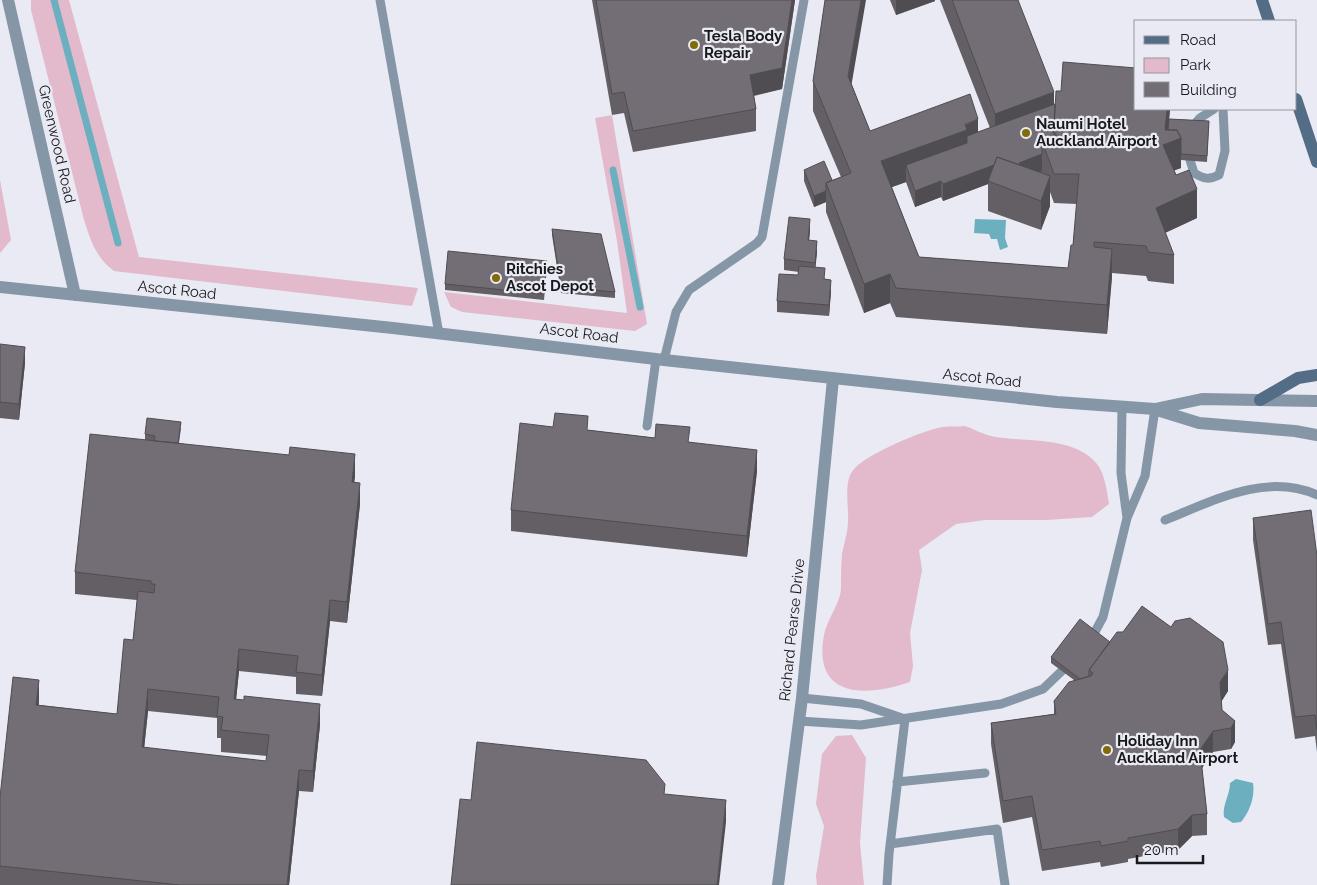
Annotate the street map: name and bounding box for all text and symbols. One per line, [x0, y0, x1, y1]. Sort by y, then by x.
legend [1134, 20, 1297, 110]
place label: Tesla Body Repair [704, 27, 783, 62]
text: Road [1180, 31, 1216, 49]
marker: Tesla Body Repair [688, 39, 700, 51]
text: Park [1180, 56, 1211, 74]
text: Building [1180, 81, 1237, 99]
street label: Greenwood Road [35, 83, 79, 205]
place label: Naumi Hotel Auckland Airport [1036, 115, 1157, 150]
marker: Naumi Hotel Auckland Airport [1020, 127, 1032, 139]
place label: Ritchies Ascot Depot [506, 260, 594, 295]
marker: Ritchies Ascot Depot [490, 272, 502, 284]
street label: Ascot Road [137, 277, 217, 303]
street label: Ascot Road [539, 319, 619, 347]
street label: Ascot Road [942, 365, 1022, 391]
street label: Richard Pearse Drive [776, 558, 808, 702]
place label: Holiday Inn Auckland Airport [1117, 732, 1238, 767]
marker: Holiday Inn Auckland Airport [1101, 744, 1113, 756]
scale bar [1137, 832, 1203, 864]
text: 20 m [1144, 841, 1179, 859]

